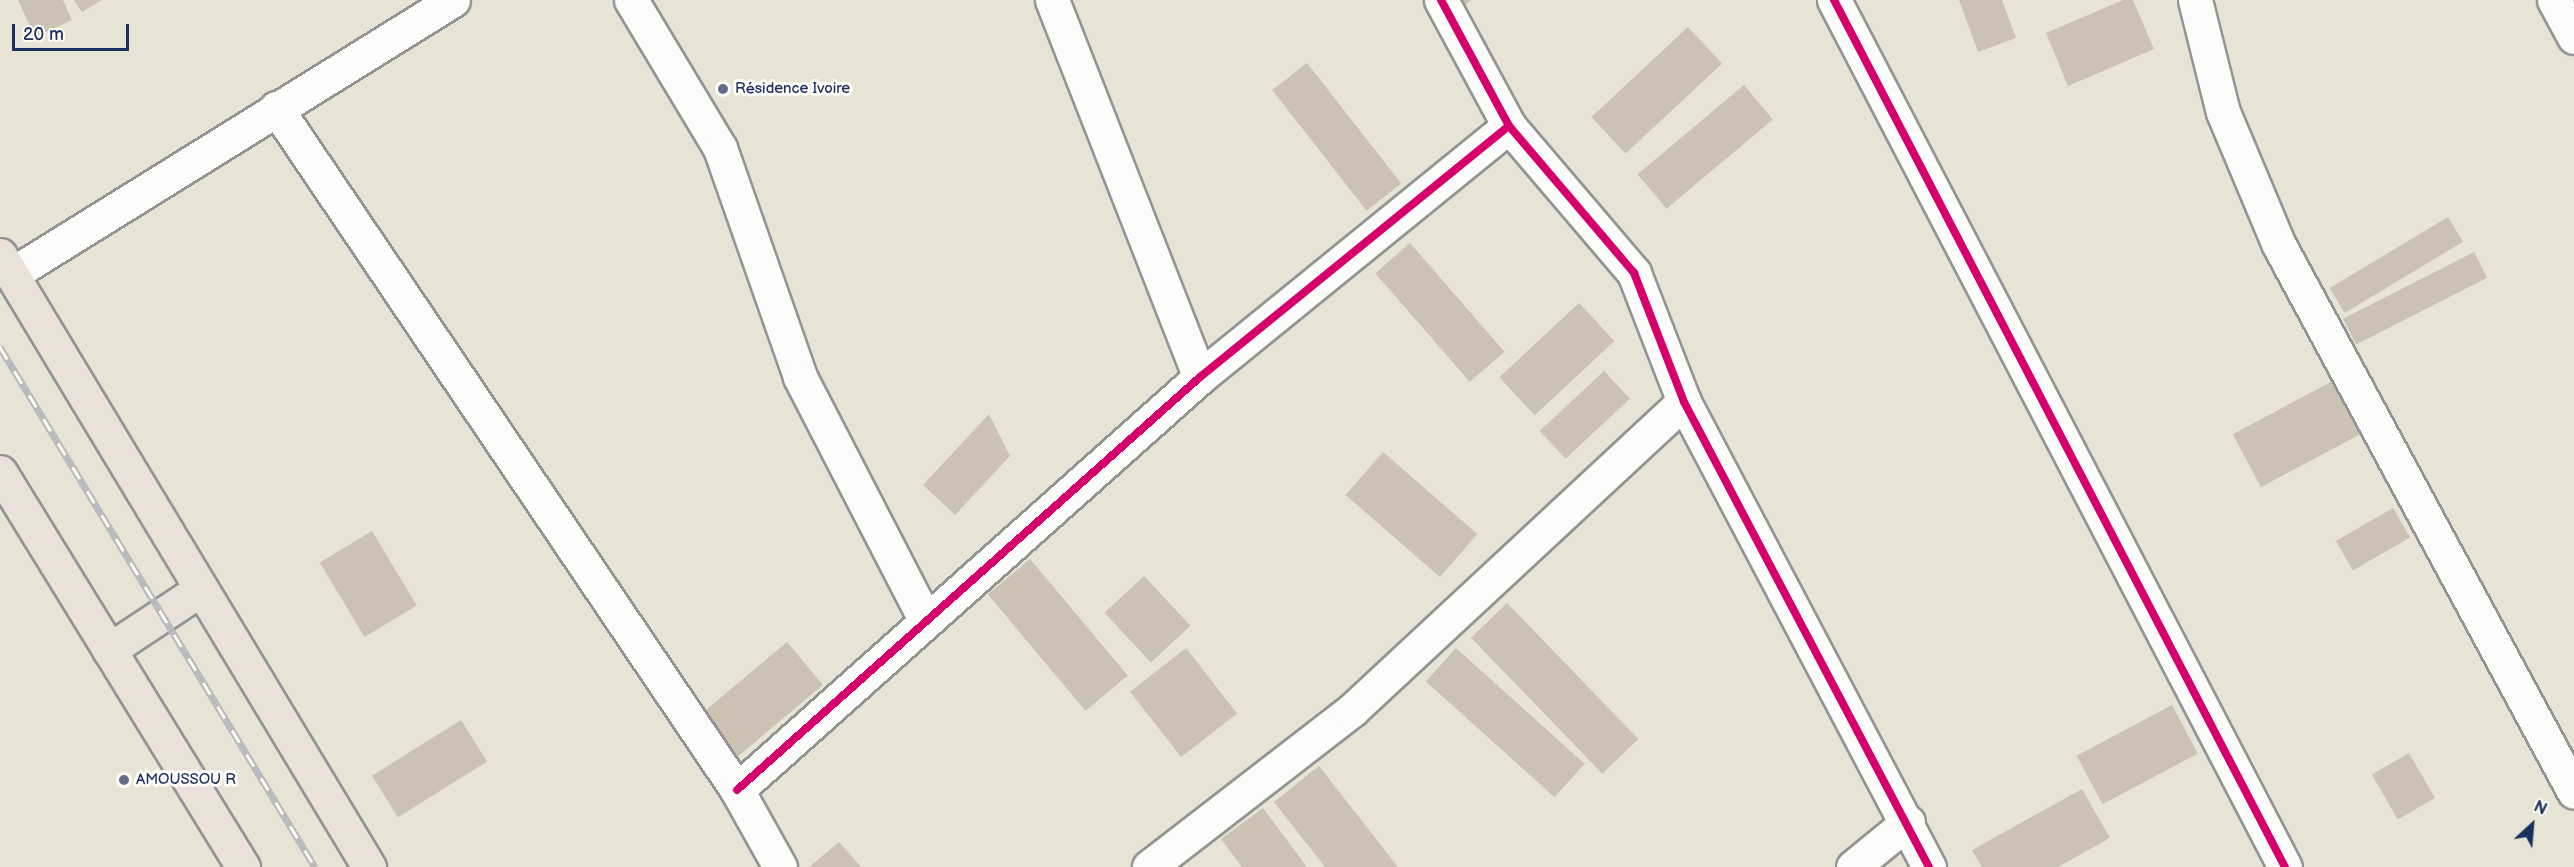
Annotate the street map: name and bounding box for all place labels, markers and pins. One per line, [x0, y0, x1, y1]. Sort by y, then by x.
place label: Résidence Ivoire [735, 80, 850, 98]
marker: Résidence Ivoire [716, 82, 730, 96]
place label: AMOUSSOU R [136, 771, 236, 789]
marker: AMOUSSOU R [117, 773, 131, 787]

